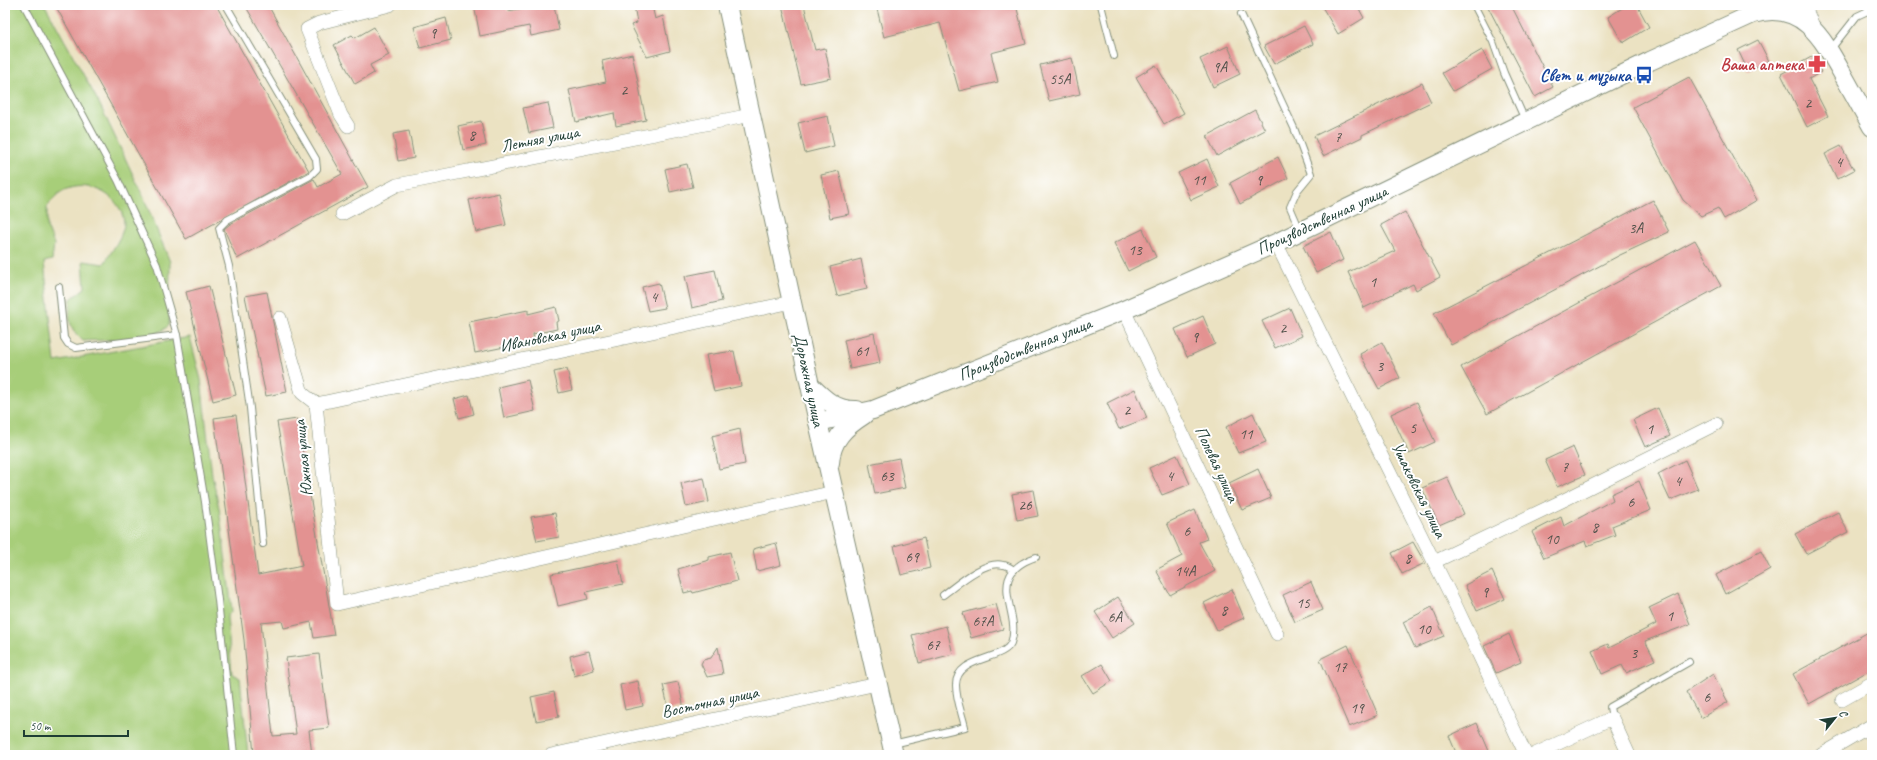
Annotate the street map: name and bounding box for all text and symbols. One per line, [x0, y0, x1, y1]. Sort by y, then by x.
house number: 9 [430, 24, 438, 43]
place label: Ваша аптека [1721, 54, 1806, 75]
pharmacy icon: Ваша аптека [1807, 54, 1827, 74]
house number: 9А [1213, 58, 1229, 77]
place label: Свет и музыка [1540, 65, 1632, 87]
bus stop icon: Свет и музыка [1634, 65, 1654, 85]
house number: 55А [1049, 70, 1072, 89]
house number: 2 [621, 81, 629, 100]
house number: 2 [1805, 94, 1813, 113]
street label: Летняя улица [499, 121, 583, 157]
house number: 8 [469, 126, 477, 145]
house number: 7 [1335, 128, 1343, 147]
house number: 4 [1836, 153, 1844, 172]
house number: 11 [1192, 171, 1207, 190]
house number: 9 [1256, 171, 1264, 190]
street label: Производственная улица [1253, 180, 1393, 260]
house number: 3А [1629, 219, 1645, 238]
house number: 13 [1128, 241, 1143, 260]
house number: 1 [1370, 273, 1378, 292]
house number: 4 [651, 288, 659, 307]
street label: Производственная улица [955, 312, 1097, 386]
street label: Ивановская улица [498, 315, 604, 357]
house number: 2 [1280, 319, 1288, 338]
house number: 9 [1192, 328, 1200, 347]
street label: Дорожная улица [789, 331, 830, 430]
house number: 61 [855, 342, 870, 361]
house number: 3 [1377, 357, 1385, 376]
house number: 2 [1124, 401, 1132, 420]
street label: Южная улица [288, 418, 317, 497]
house number: 5 [1410, 419, 1418, 438]
house number: 1 [1647, 420, 1655, 439]
street label: Полевая улица [1190, 423, 1244, 507]
house number: 11 [1239, 425, 1254, 444]
street label: Ушаковская улица [1387, 439, 1452, 543]
house number: 7 [1562, 458, 1570, 477]
house number: 63 [880, 467, 895, 486]
house number: 4 [1167, 467, 1175, 486]
house number: 4 [1675, 472, 1683, 491]
house number: 6 [1628, 493, 1636, 512]
house number: 26 [1018, 496, 1033, 515]
house number: 8 [1592, 518, 1600, 537]
house number: 6 [1184, 522, 1192, 541]
house number: 10 [1545, 530, 1560, 549]
house number: 69 [905, 548, 920, 567]
house number: 8 [1405, 549, 1413, 568]
house number: 14А [1174, 562, 1197, 581]
house number: 9 [1482, 583, 1490, 602]
house number: 15 [1296, 594, 1311, 613]
house number: 8 [1221, 601, 1229, 620]
house number: 1 [1667, 607, 1675, 626]
house number: 6А [1108, 608, 1124, 627]
house number: 67А [972, 612, 995, 631]
house number: 10 [1417, 620, 1432, 639]
house number: 67 [926, 636, 941, 655]
house number: 3 [1631, 644, 1639, 663]
house number: 17 [1333, 658, 1348, 677]
street label: Восточная улица [660, 681, 762, 722]
house number: 6 [1704, 688, 1712, 707]
north arrow [1815, 698, 1855, 738]
house number: 19 [1350, 699, 1365, 718]
text: С [1836, 707, 1852, 720]
scale bar [24, 712, 128, 738]
text: 50 m [30, 718, 52, 734]

